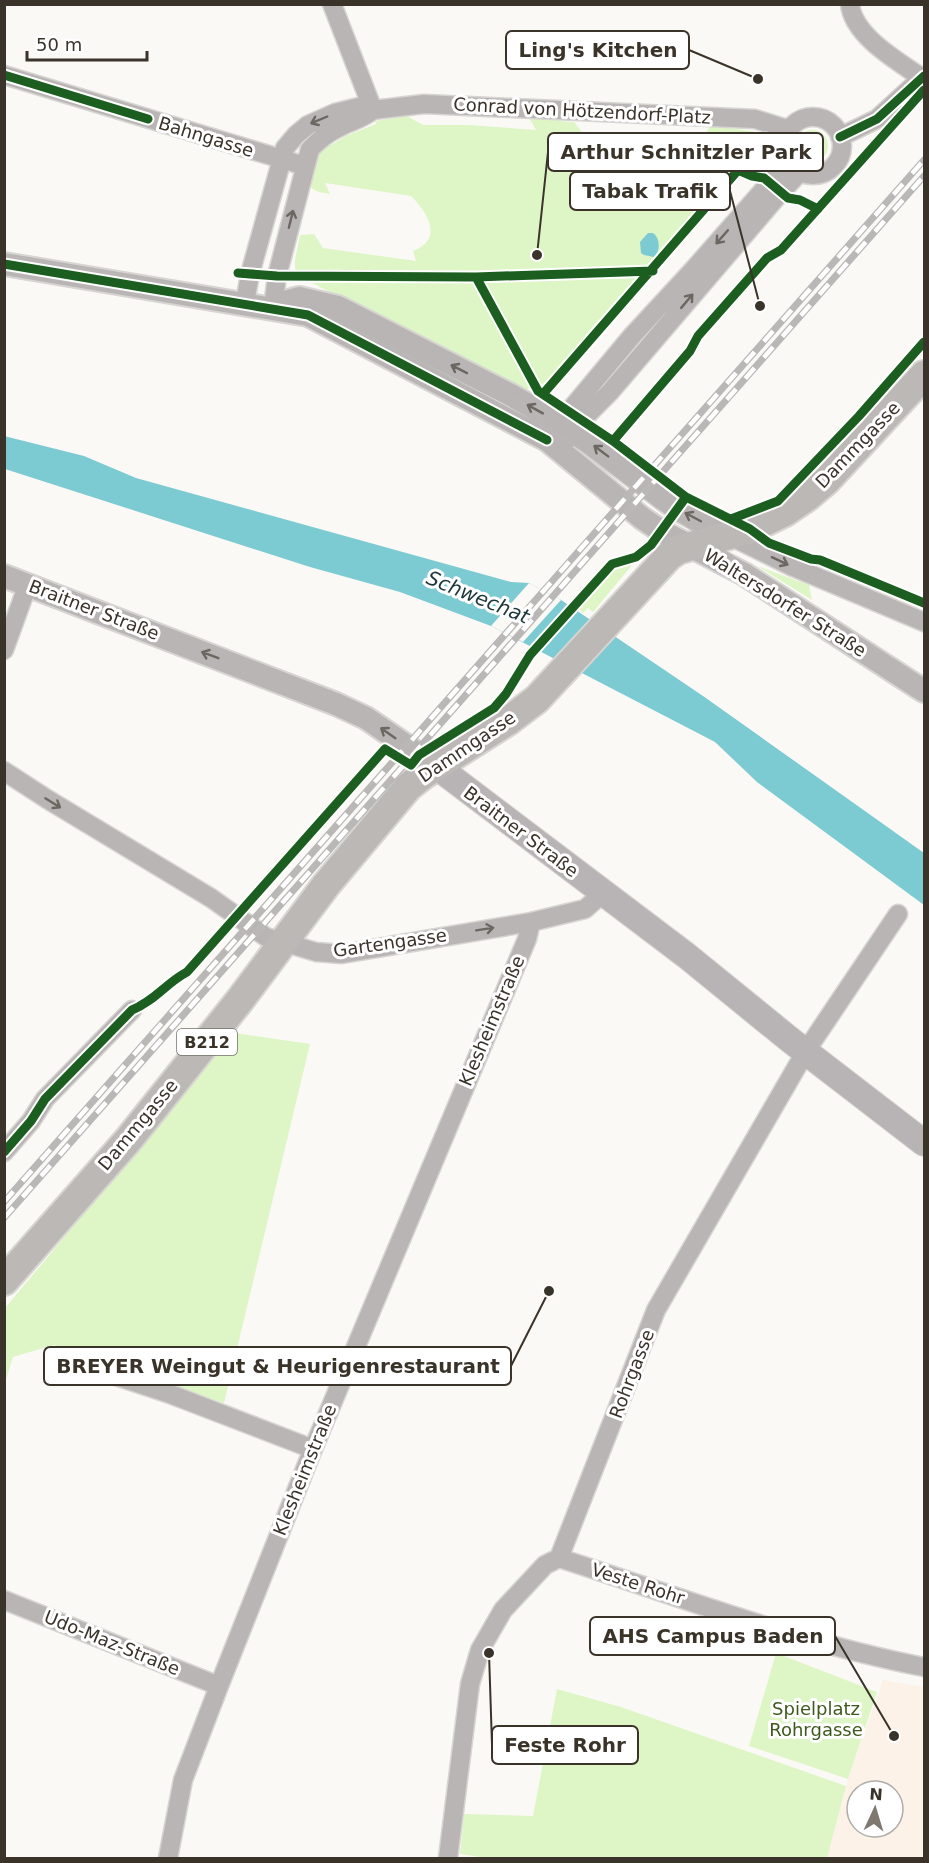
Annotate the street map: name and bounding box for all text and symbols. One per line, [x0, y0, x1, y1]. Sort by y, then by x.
scale bar [27, 24, 147, 62]
callout: Ling's Kitchen [506, 31, 689, 69]
text: 50 m [36, 34, 82, 55]
text: Ling's Kitchen [519, 38, 677, 62]
street label: Conrad von Hötzendorf-Platz [453, 93, 711, 128]
street label: Bahngasse [156, 112, 256, 161]
one-way arrow [310, 115, 328, 126]
callout: Arthur Schnitzler Park [548, 133, 823, 171]
text: Arthur Schnitzler Park [560, 140, 812, 164]
callout: Tabak Trafik [570, 172, 730, 210]
text: Tabak Trafik [582, 179, 718, 203]
one-way arrow [286, 210, 298, 229]
one-way arrow [715, 229, 729, 244]
one-way arrow [680, 293, 693, 309]
one-way arrow [450, 362, 468, 374]
street label: Dammgasse [811, 397, 904, 492]
one-way arrow [527, 403, 544, 415]
one-way arrow [593, 445, 609, 458]
one-way arrow [685, 511, 702, 523]
street label: Waltersdorfer Straße [700, 544, 870, 661]
one-way arrow [771, 556, 789, 568]
water label: Schwechat [423, 565, 534, 629]
street label: Braitner Straße [26, 575, 162, 644]
one-way arrow [201, 649, 220, 660]
street label: Dammgasse [414, 706, 519, 787]
one-way arrow [380, 727, 396, 739]
street label: Braitner Straße [460, 782, 583, 881]
one-way arrow [44, 798, 61, 810]
one-way arrow [475, 923, 494, 934]
street label: Gartengasse [332, 924, 448, 961]
street label: Klesheimstraße [455, 952, 528, 1089]
road number: B212 [177, 1029, 237, 1055]
street label: Dammgasse [93, 1075, 182, 1174]
street label: Rohrgasse [605, 1326, 658, 1421]
callout: BREYER Weingut & Heurigenrestaurant [44, 1347, 511, 1385]
text: BREYER Weingut & Heurigenrestaurant [56, 1354, 500, 1378]
street label: Klesheimstraße [269, 1401, 340, 1538]
street label: Veste Rohr [589, 1559, 688, 1609]
street label: Udo-Maz-Straße [41, 1606, 183, 1679]
callout: AHS Campus Baden [590, 1617, 835, 1655]
text: AHS Campus Baden [603, 1624, 823, 1648]
park label: Spielplatz Rohrgasse [769, 1698, 863, 1740]
callout: Feste Rohr [492, 1726, 638, 1764]
text: Feste Rohr [504, 1733, 626, 1757]
north arrow [845, 1779, 905, 1839]
text: N [869, 1785, 883, 1804]

